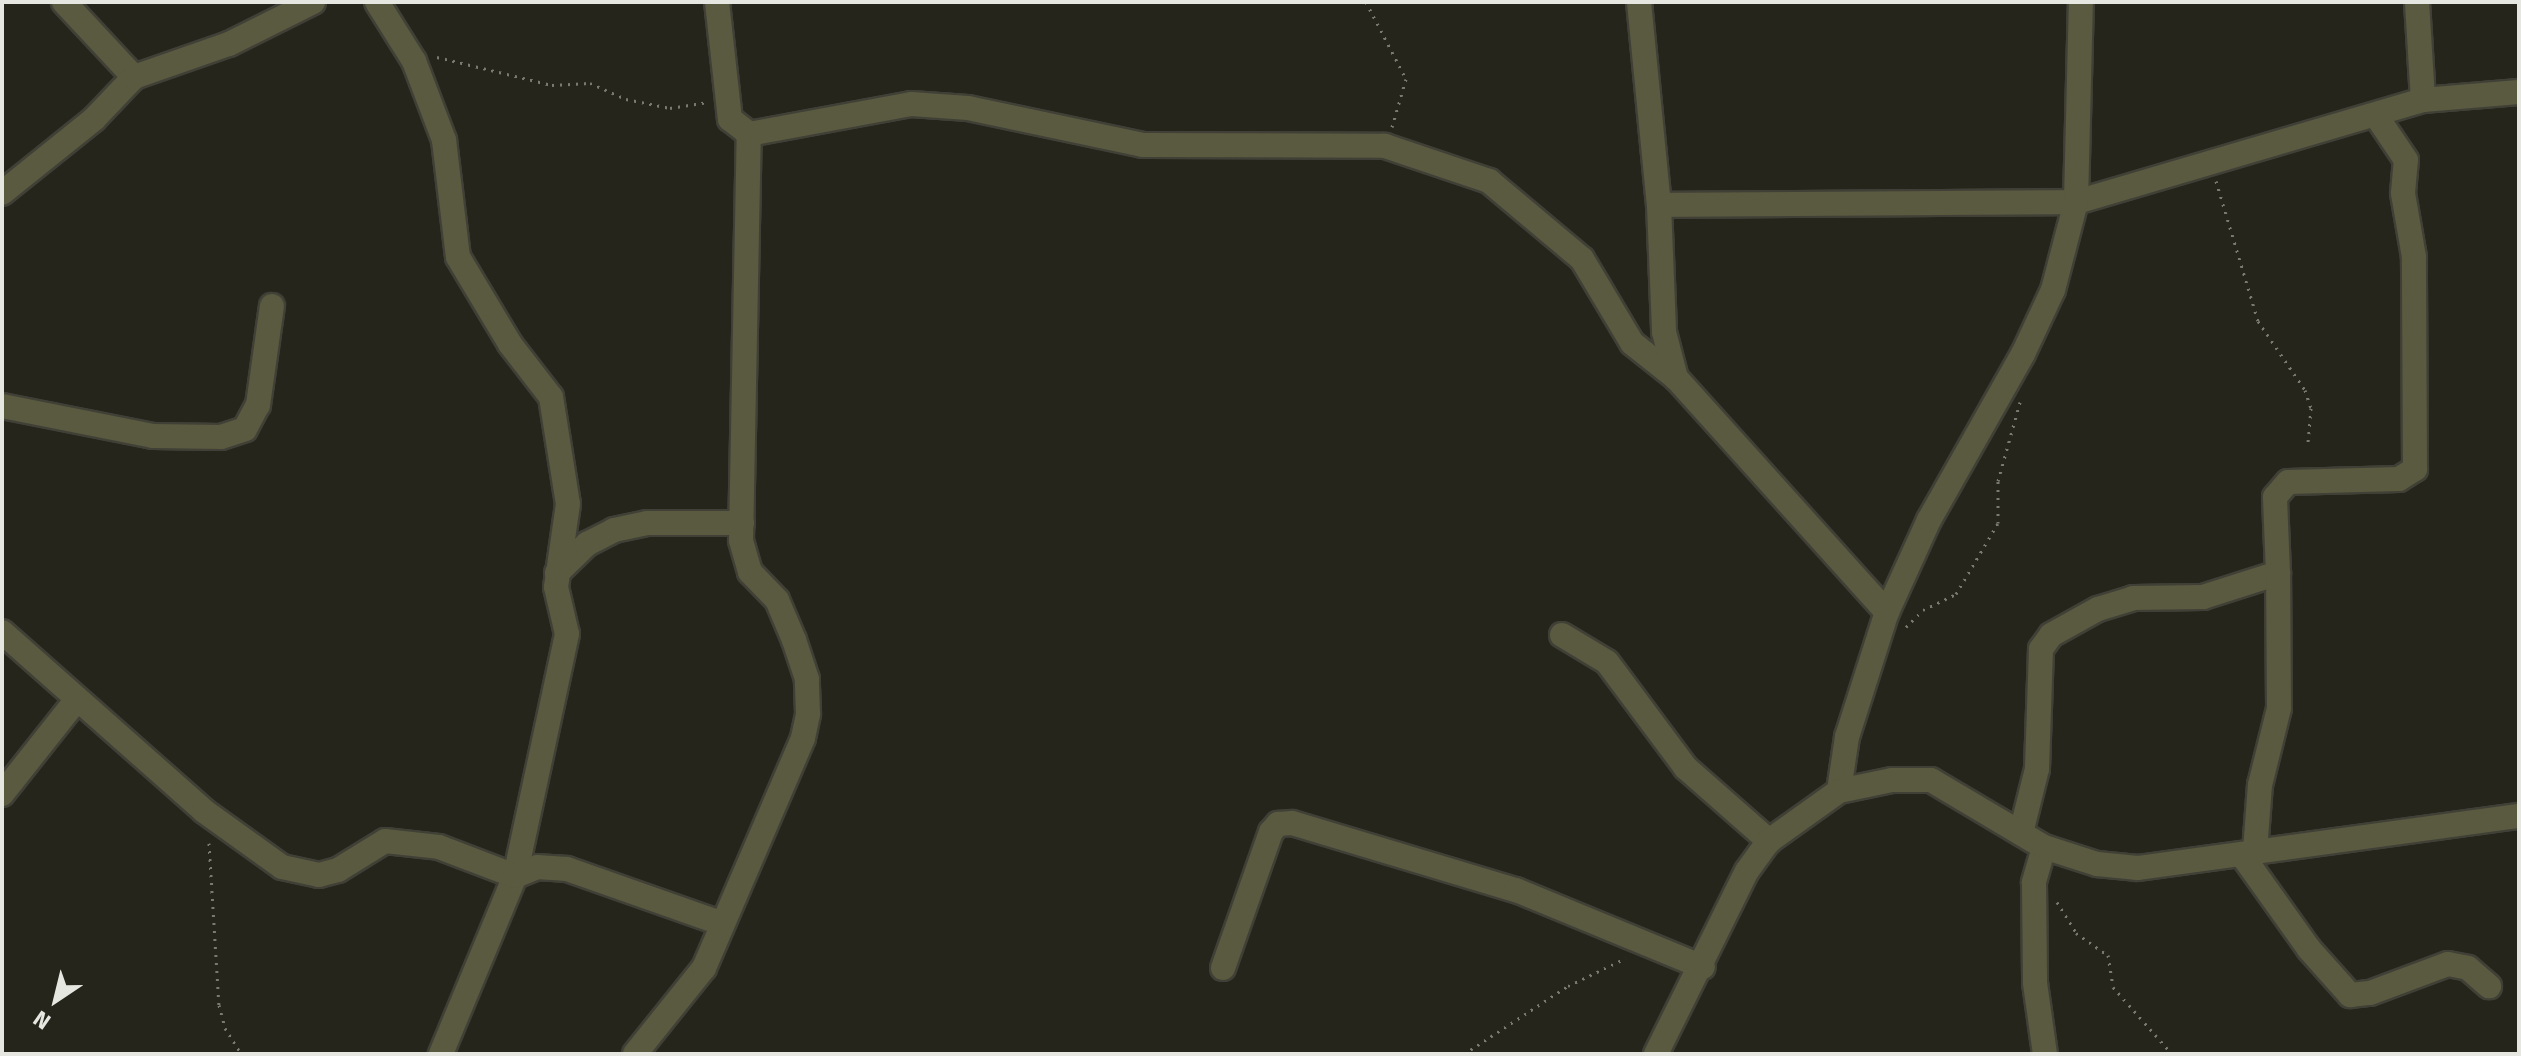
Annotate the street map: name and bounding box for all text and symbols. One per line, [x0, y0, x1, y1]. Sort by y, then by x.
north arrow [16, 960, 96, 1040]
text: N [28, 1005, 56, 1035]

